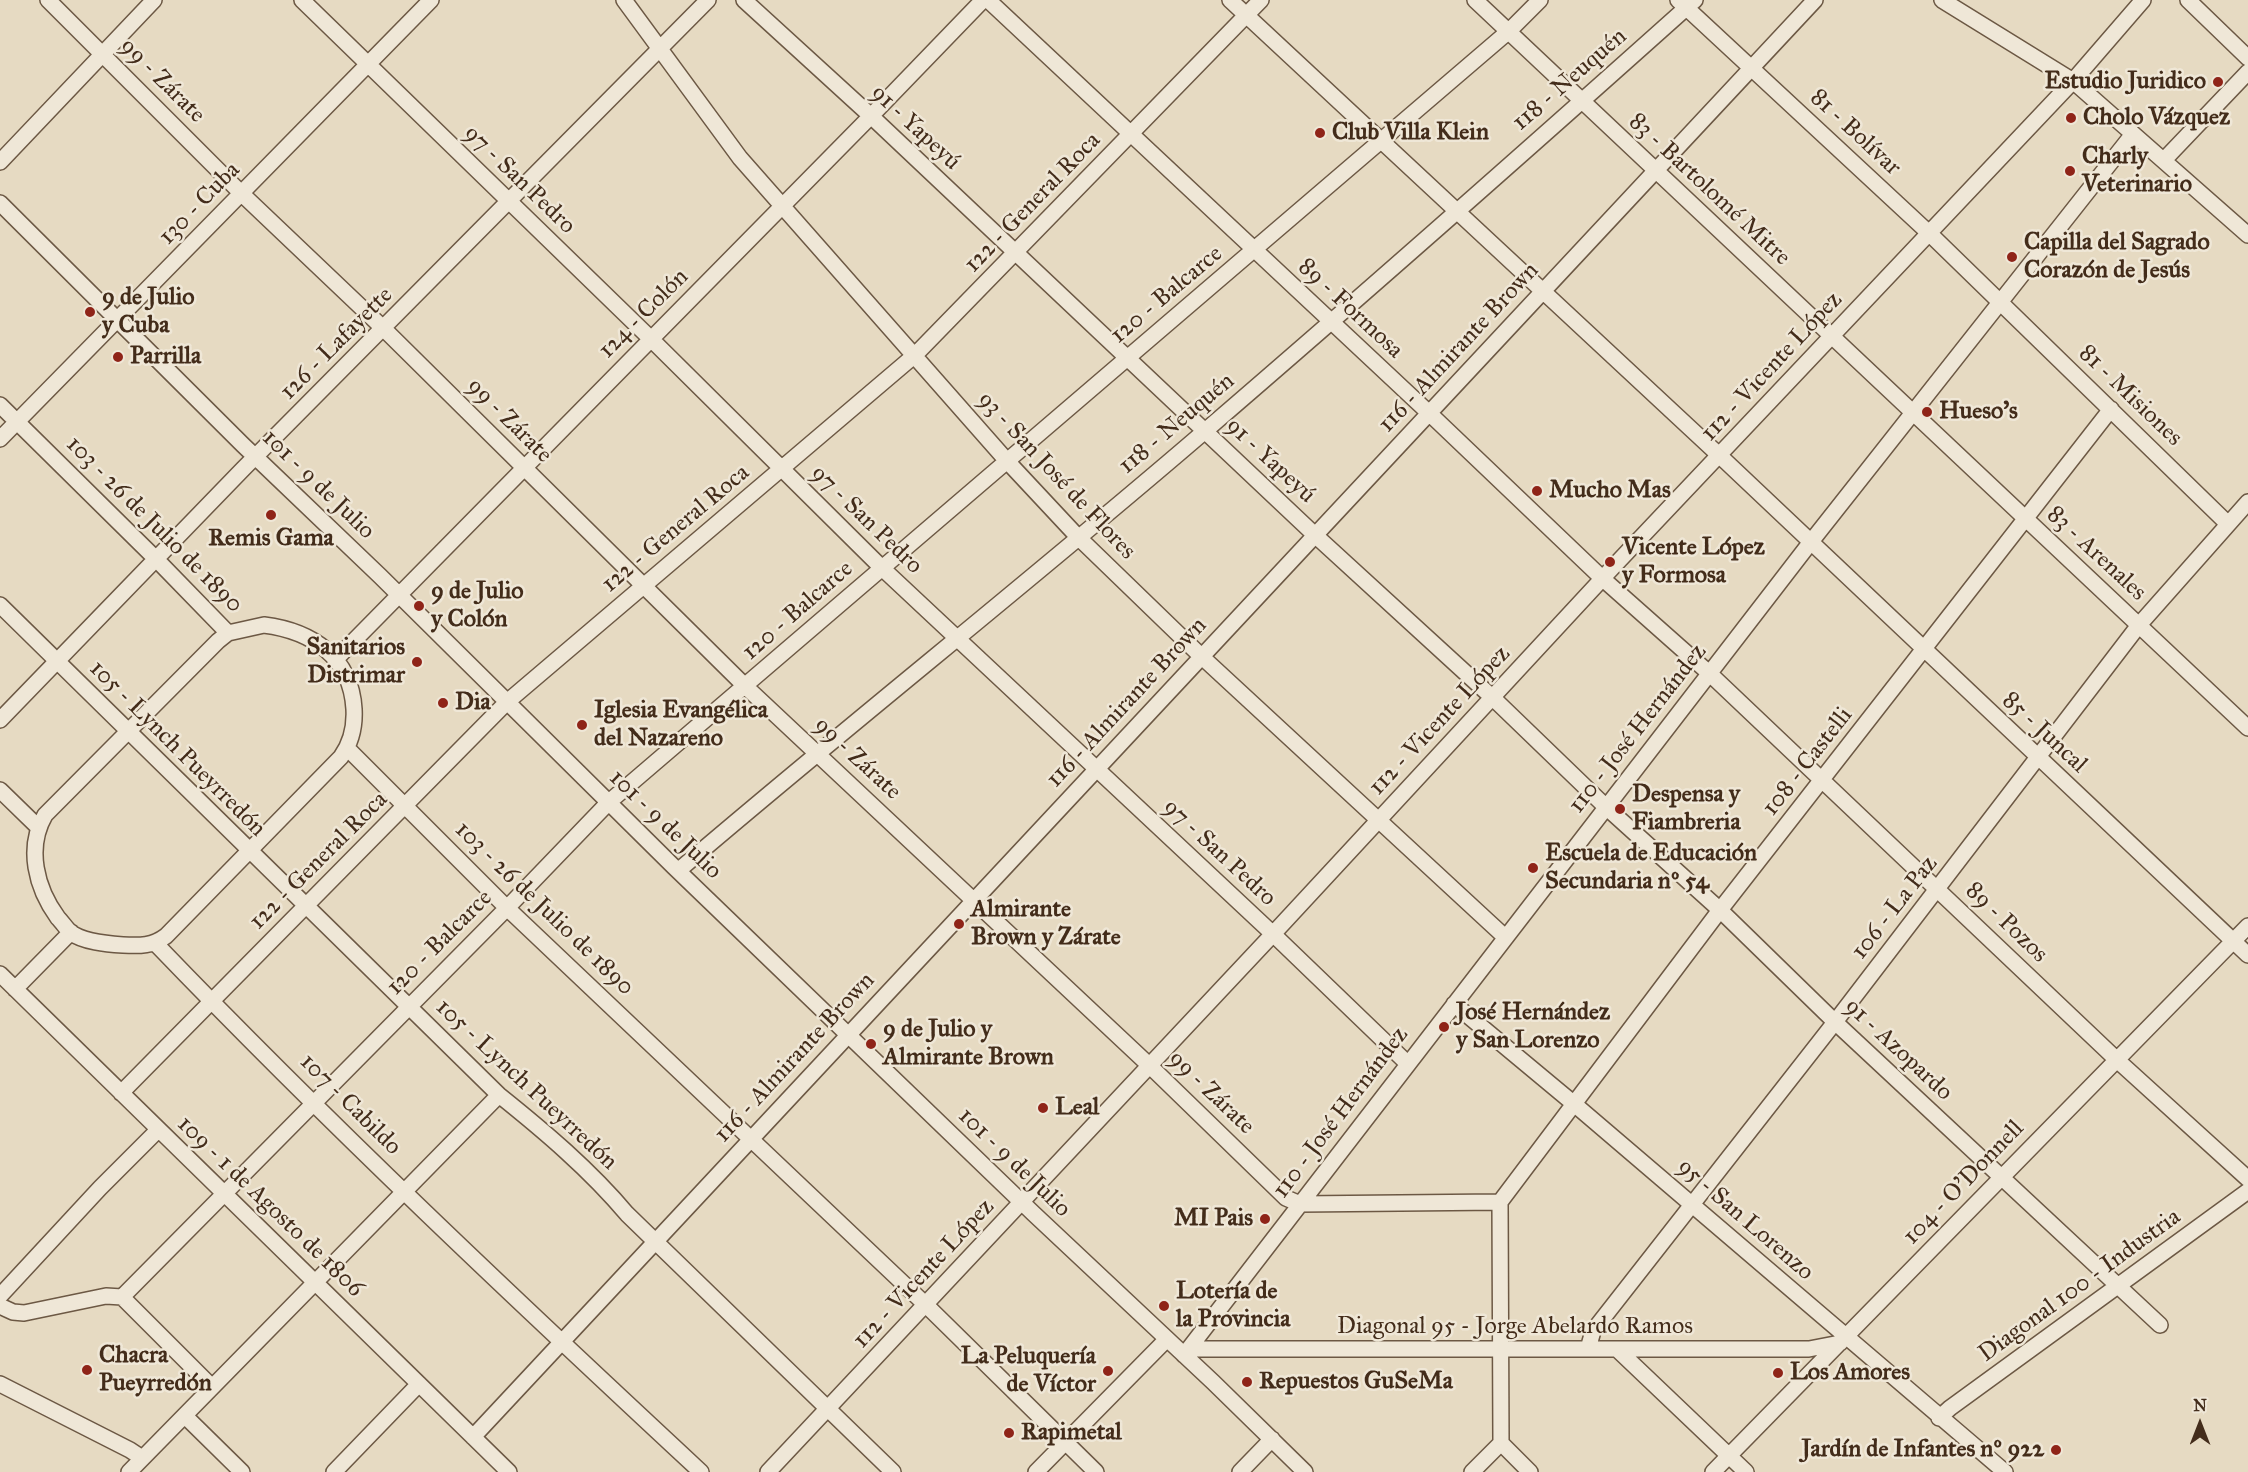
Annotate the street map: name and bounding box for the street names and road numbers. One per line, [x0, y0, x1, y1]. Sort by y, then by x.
street label: 118 - Neuquén [1507, 23, 1633, 137]
street label: 99 - Zárate [113, 32, 211, 130]
street label: 91 - Yapeyú [864, 79, 966, 177]
street label: 81 - Bolívar [1804, 84, 1906, 182]
street label: 83 - Bartolomé Mitre [1622, 108, 1796, 272]
street label: 97 - San Pedro [457, 120, 581, 240]
street label: 122 - General Roca [959, 127, 1107, 279]
street label: 130 - Cuba [153, 157, 247, 251]
street label: 120 - Balcarce [1105, 240, 1229, 350]
street label: 89 - Formosa [1291, 253, 1409, 365]
street label: 116 - Almirante Brown [1373, 257, 1545, 439]
street label: 124 - Colón [593, 263, 695, 365]
street label: 126 - Lafayette [275, 282, 399, 406]
street label: 112 - Vicente López [1695, 286, 1849, 448]
street label: 81 - Misiones [2072, 339, 2188, 453]
street label: 118 - Neuquén [1113, 367, 1241, 481]
street label: 99 - Zárate [460, 372, 558, 470]
street label: 93 - San José de Flores [971, 386, 1141, 566]
street label: 91 - Yapeyú [1219, 412, 1321, 510]
street label: 101 - 9 de Julio [256, 424, 380, 546]
street label: 103 - 26 de Julio de 1890 [60, 431, 248, 619]
street label: 122 - General Roca [596, 459, 756, 599]
street label: 97 - San Pedro [804, 460, 928, 580]
street label: 83 - Arenales [2040, 501, 2152, 607]
street label: 120 - Balcarce [737, 555, 859, 667]
street label: 116 - Almirante Brown [1041, 612, 1213, 794]
street label: 110 - José Hernández [1563, 639, 1713, 819]
street label: 112 - Vicente López [1363, 640, 1517, 802]
street label: 105 - Lynch Pueyrredón [83, 655, 271, 843]
street label: 85 - Juncal [1995, 686, 2093, 780]
street label: 108 - Castelli [1757, 702, 1859, 822]
street label: 99 - Zárate [807, 711, 907, 807]
street label: 101 - 9 de Julio [603, 764, 727, 886]
street label: 122 - General Roca [244, 786, 394, 936]
street label: 97 - San Pedro [1156, 793, 1282, 913]
street label: 103 - 26 de Julio de 1890 [448, 816, 640, 1002]
street label: 106 - La Paz [1846, 851, 1944, 965]
street label: 89 - Pozos [1959, 877, 2053, 969]
street label: 120 - Balcarce [381, 884, 499, 1002]
street label: 116 - Almirante Brown [709, 967, 881, 1149]
street label: 105 - Lynch Pueyrredón [429, 993, 623, 1177]
street label: 91 - Azopardo [1838, 993, 1958, 1107]
street label: 110 - José Hernández [1267, 1022, 1415, 1204]
street label: 99 - Zárate [1162, 1045, 1260, 1141]
street label: 107 - Cabildo [293, 1048, 407, 1162]
street label: 101 - 9 de Julio [952, 1102, 1076, 1224]
street label: 109 - 1 de Agosto de 1806 [171, 1110, 369, 1304]
street label: 104 - O'Donnell [1898, 1115, 2030, 1251]
street label: 95 - San Lorenzo [1671, 1153, 1819, 1287]
street label: 112 - Vicente López [847, 1193, 1001, 1355]
street label: Diagonal 100 - Industria [1973, 1203, 2187, 1369]
street label: Diagonal 95 - Jorge Abelardo Ramos [1337, 1313, 1693, 1341]

